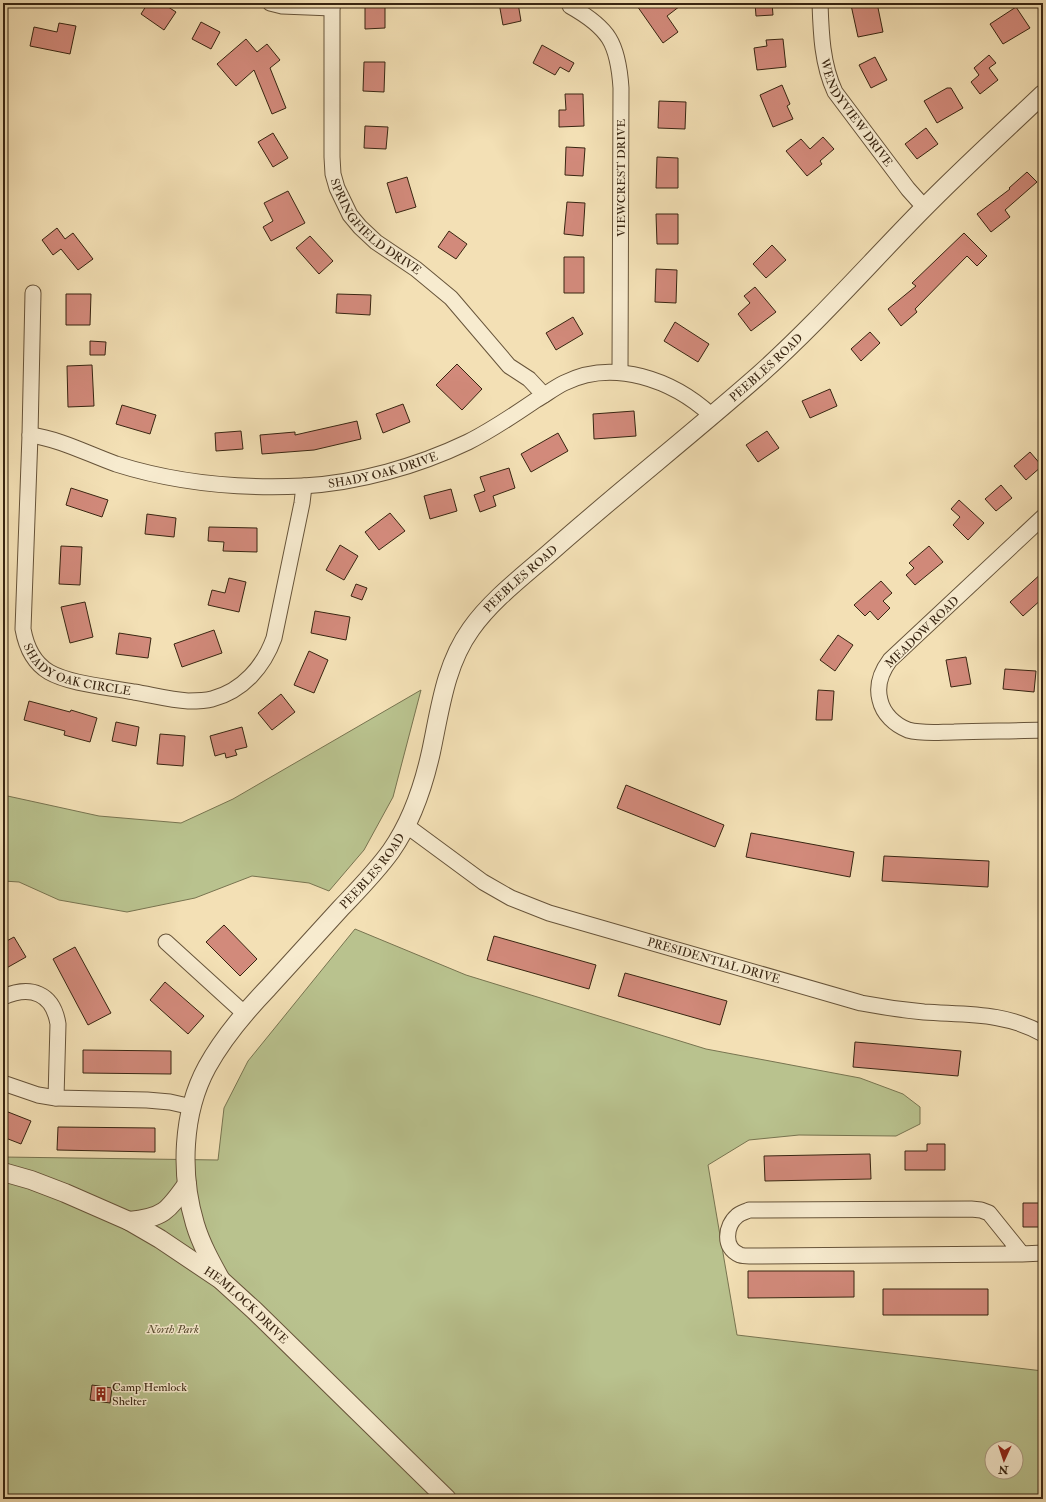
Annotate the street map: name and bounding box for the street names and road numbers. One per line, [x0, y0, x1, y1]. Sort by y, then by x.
street label: WENDYVIEW DRIVE [817, 56, 896, 170]
street label: VIEWCREST DRIVE [614, 119, 629, 237]
street label: SPRINGFIELD DRIVE [327, 177, 424, 278]
street label: PEEBLES ROAD [727, 331, 806, 405]
street label: SHADY OAK DRIVE [327, 449, 440, 492]
street label: PEEBLES ROAD [481, 542, 561, 616]
street label: MEADOW ROAD [882, 593, 963, 672]
street label: SHADY OAK CIRCLE [20, 641, 133, 699]
street label: PEEBLES ROAD [337, 831, 409, 912]
street label: PRESIDENTIAL DRIVE [645, 935, 782, 987]
street label: HEMLOCK DRIVE [201, 1264, 291, 1347]

